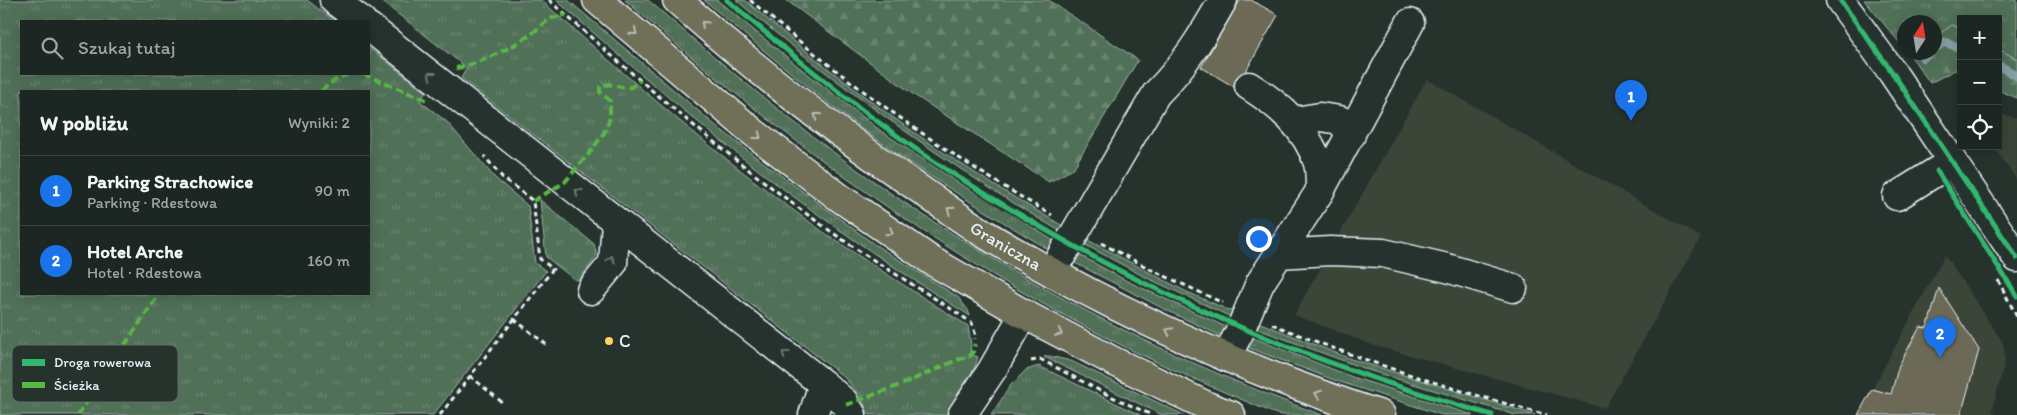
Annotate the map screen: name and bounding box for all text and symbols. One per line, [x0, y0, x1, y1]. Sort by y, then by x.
north arrow [1897, 15, 1942, 60]
map controls [1957, 15, 2002, 150]
button: + [1957, 15, 2002, 60]
search box [20, 20, 370, 75]
one-way arrow [700, 21, 709, 30]
one-way arrow [628, 26, 637, 34]
icon: search [38, 34, 66, 62]
text: Szukaj tutaj [78, 36, 175, 59]
button: − [1957, 60, 2002, 105]
one-way arrow [428, 72, 437, 80]
pin: 1 [1615, 80, 1647, 121]
button: locate [1957, 105, 2002, 150]
text: W pobliżu [40, 110, 128, 135]
text: Wyniki: 2 [288, 113, 350, 132]
one-way arrow [814, 113, 823, 122]
one-way arrow [752, 131, 761, 139]
text: Parking Strachowice [87, 170, 253, 193]
text: 1 [52, 181, 60, 200]
text: 90 m [315, 181, 350, 200]
one-way arrow [575, 189, 584, 197]
text: Parking · Rdestowa [87, 193, 217, 212]
one-way arrow [946, 207, 956, 216]
street label: Graniczna [966, 216, 1046, 276]
one-way arrow [884, 226, 893, 235]
your location [1246, 226, 1272, 252]
text: Hotel Arche [87, 240, 183, 263]
text: 2 [52, 251, 60, 270]
text: 160 m [307, 251, 350, 270]
one-way arrow [606, 255, 616, 264]
text: Hotel · Rdestowa [87, 263, 202, 282]
pin: 2 [1924, 317, 1956, 358]
one-way arrow [1054, 327, 1063, 337]
one-way arrow [1165, 327, 1174, 337]
place label: C [619, 330, 631, 352]
marker: C [603, 335, 615, 347]
legend [12, 345, 178, 402]
one-way arrow [781, 350, 790, 359]
text: Droga rowerowa [54, 354, 152, 371]
text: Ścieżka [54, 377, 100, 394]
one-way arrow [1314, 390, 1323, 400]

